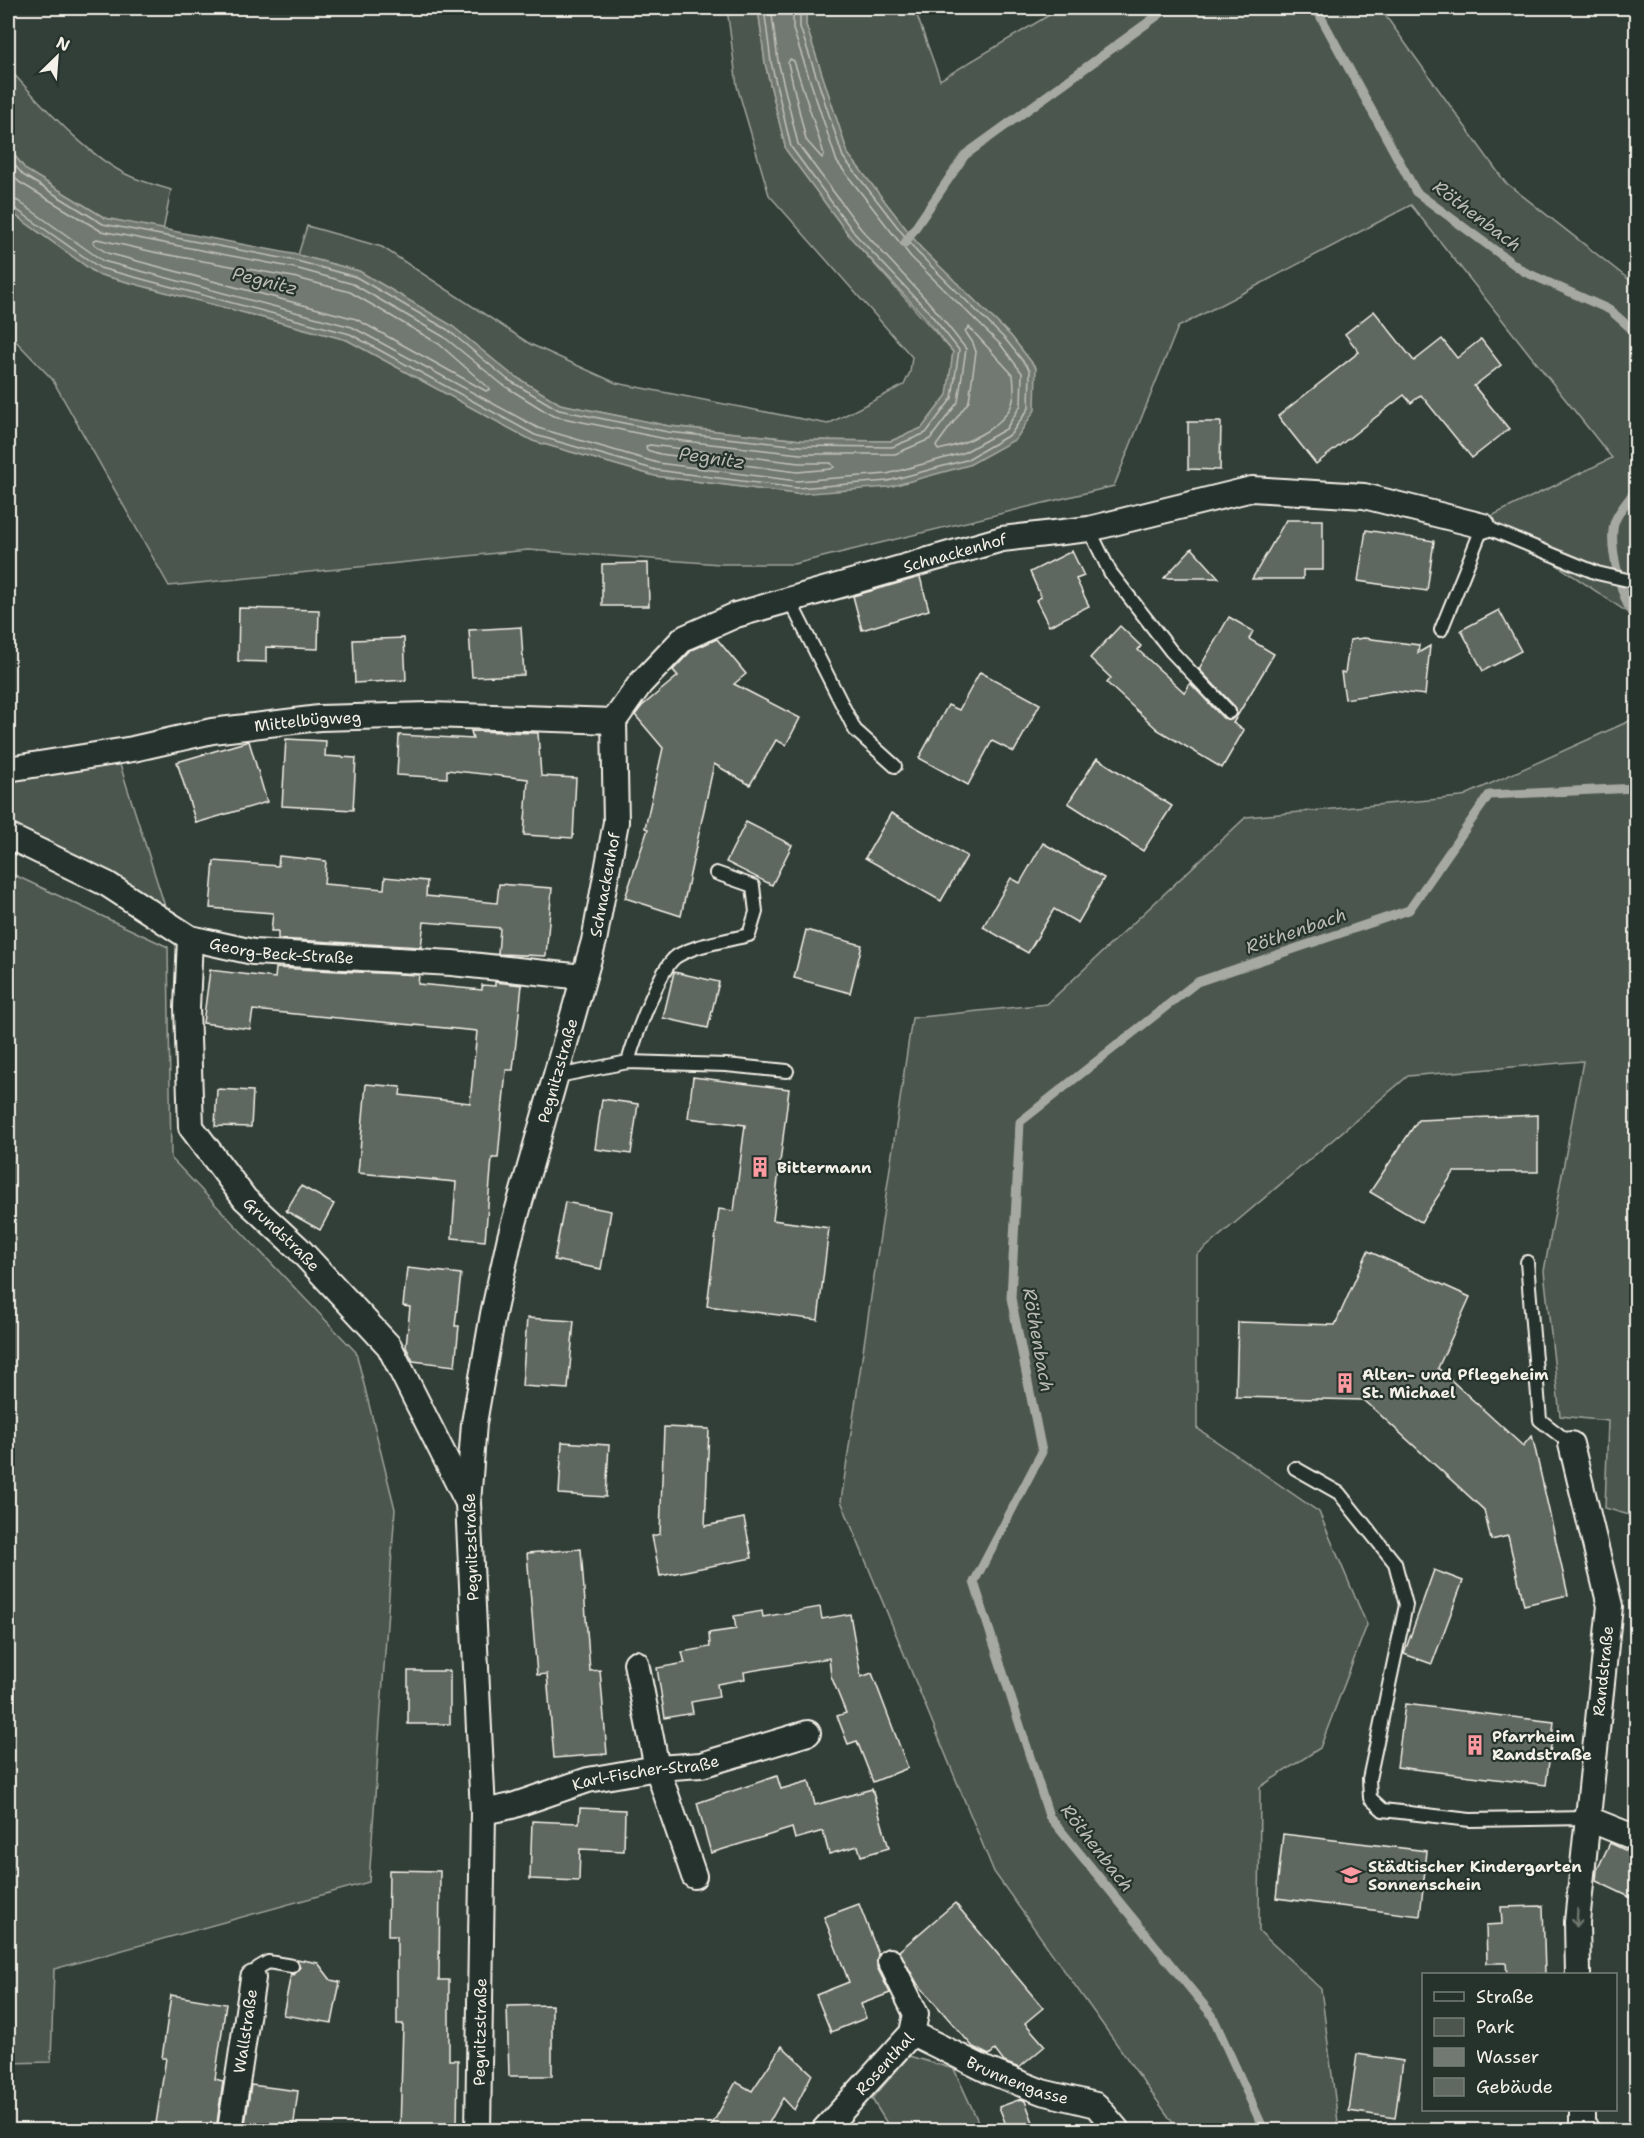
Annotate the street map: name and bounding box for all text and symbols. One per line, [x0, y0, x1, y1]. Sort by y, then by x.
north arrow [27, 27, 87, 87]
text: N [53, 32, 73, 56]
water label: Röthenbach [1428, 175, 1526, 257]
water label: Pegnitz [230, 261, 300, 301]
water label: Pegnitz [678, 442, 746, 474]
street label: Schnackenhof [901, 528, 1008, 577]
street label: Mittelbügweg [253, 706, 362, 736]
street label: Schnackenhof [584, 829, 625, 939]
water label: Röthenbach [1242, 903, 1350, 959]
street label: Georg-Beck-Straße [208, 932, 354, 968]
street label: Pegnitzstraße [532, 1016, 582, 1126]
building icon: Bittermann [748, 1155, 772, 1179]
place label: Bittermann [777, 1157, 872, 1178]
street label: Grundstraße [239, 1192, 325, 1276]
water label: Röthenbach [1017, 1286, 1059, 1394]
place label: Alten- und Pflegeheim St. Michael [1362, 1364, 1549, 1403]
building icon: Alten- und Pflegeheim St. Michael [1333, 1371, 1357, 1395]
street label: Pegnitzstraße [459, 1493, 483, 1601]
street label: Randstraße [1588, 1625, 1618, 1717]
place label: Pfarrheim Randstraße [1492, 1726, 1592, 1765]
building icon: Pfarrheim Randstraße [1463, 1733, 1487, 1757]
street label: Karl-Fischer-Straße [569, 1750, 722, 1795]
water label: Röthenbach [1055, 1799, 1139, 1897]
place label: Städtischer Kindergarten Sonnenschein [1368, 1856, 1582, 1895]
school or university icon: Städtischer Kindergarten Sonnenschein [1339, 1863, 1363, 1887]
one-way arrow [1572, 1908, 1583, 1928]
legend [1422, 1973, 1617, 2111]
street label: Pegnitzstraße [468, 1978, 491, 2086]
text: Straße [1476, 1985, 1534, 2009]
street label: Wallstraße [228, 1988, 262, 2075]
text: Park [1476, 2015, 1515, 2039]
street label: Rosenthal [851, 2027, 918, 2099]
text: Wasser [1476, 2045, 1539, 2069]
street label: Brunnengasse [963, 2051, 1071, 2109]
text: Gebäude [1476, 2075, 1553, 2099]

